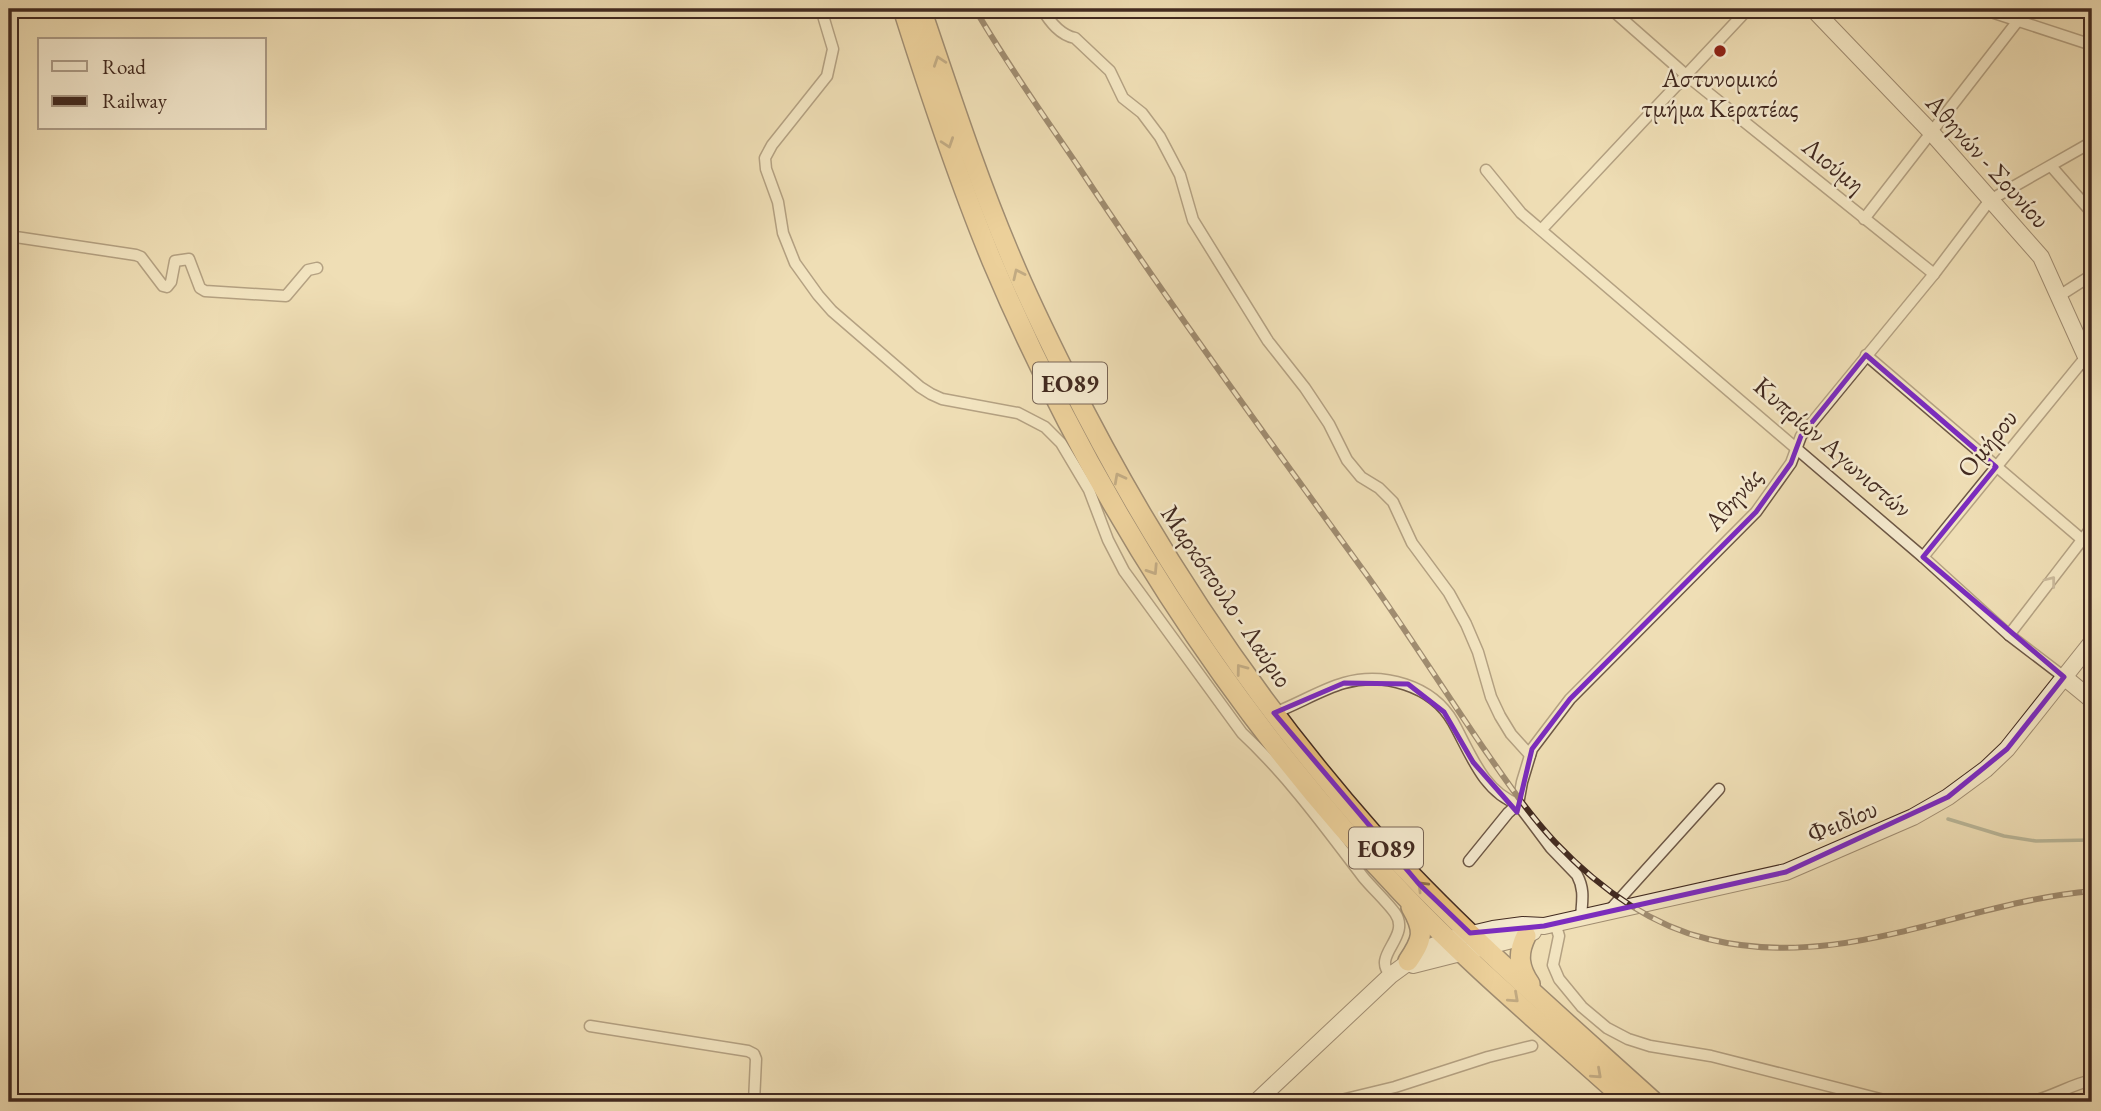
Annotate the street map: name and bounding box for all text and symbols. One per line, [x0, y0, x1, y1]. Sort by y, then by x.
legend [38, 38, 266, 130]
marker: Αστυνομικό τμήμα Κερατέας [1712, 43, 1728, 59]
text: Road [102, 53, 146, 80]
one-way arrow [933, 55, 947, 67]
place label: Αστυνομικό τμήμα Κερατέας [1642, 61, 1798, 125]
street label: Αθηνών - Σουνίου [1918, 86, 2058, 236]
text: Railway [102, 87, 168, 114]
street label: Λιούμη [1795, 129, 1873, 201]
one-way arrow [940, 137, 954, 149]
one-way arrow [1012, 269, 1026, 281]
road number: ΕΟ89 [1033, 362, 1107, 404]
street label: Κυπρίων Αγωνιστών [1747, 369, 1919, 525]
street label: Ομήρου [1949, 402, 2025, 484]
street label: Αθηνάς [1696, 461, 1770, 538]
one-way arrow [1114, 472, 1127, 485]
street label: Μαρκόπουλο - Λαύριο [1153, 498, 1301, 694]
one-way arrow [1144, 563, 1157, 576]
one-way arrow [2042, 576, 2055, 589]
one-way arrow [1237, 664, 1250, 677]
street label: Φειδίου [1802, 791, 1882, 851]
road number: ΕΟ89 [1349, 828, 1423, 868]
one-way arrow [1417, 881, 1430, 894]
one-way arrow [1506, 990, 1519, 1002]
one-way arrow [1589, 1066, 1602, 1078]

